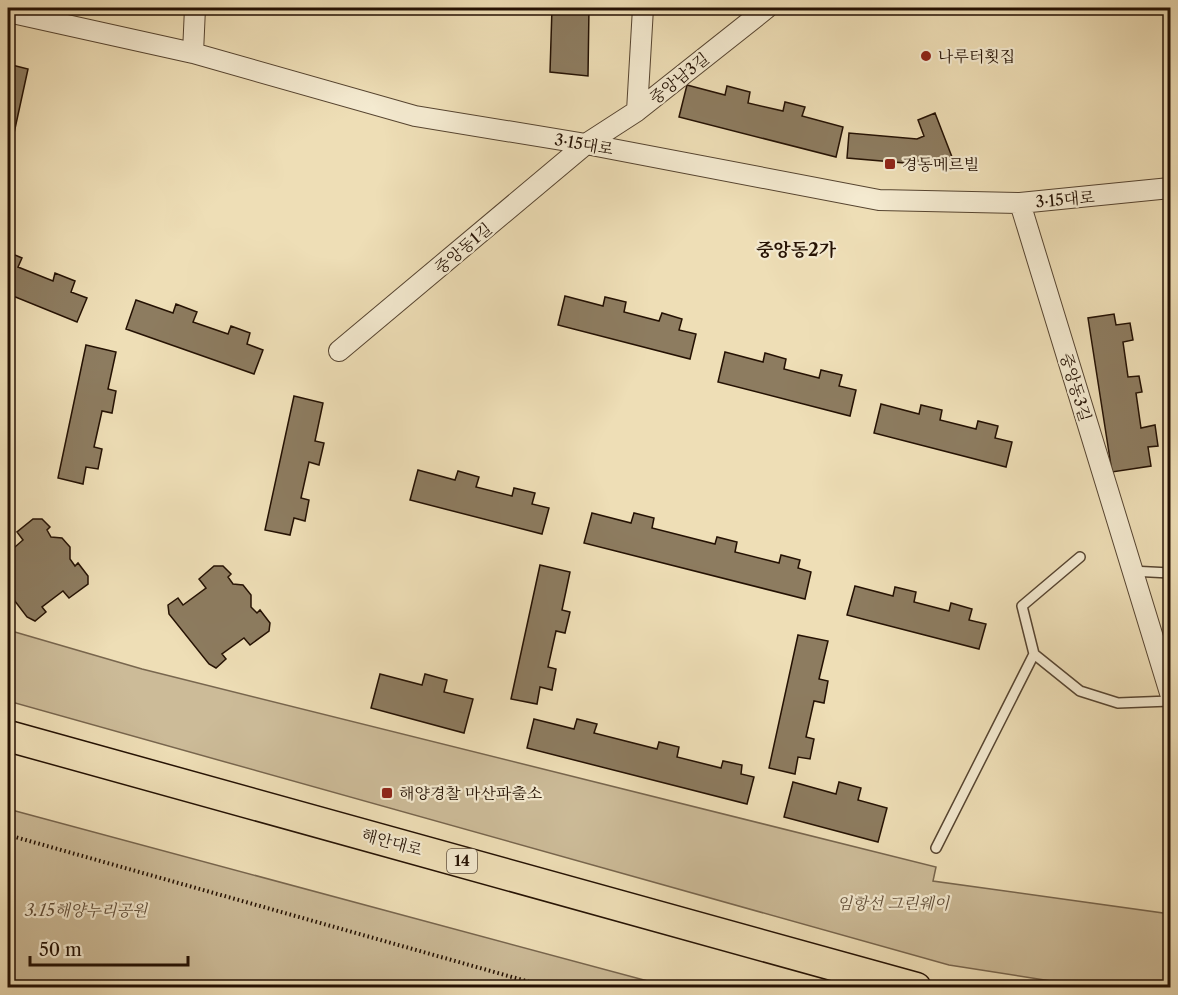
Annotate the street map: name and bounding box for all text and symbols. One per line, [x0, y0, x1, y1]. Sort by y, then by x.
place label: 나루터횟집 [938, 46, 1015, 66]
street label: 중앙남3길 [645, 48, 713, 108]
marker: 나루터횟집 [919, 49, 933, 63]
street label: 3·15대로 [553, 129, 615, 159]
place label: 경동메르빌 [902, 154, 979, 174]
marker: 경동메르빌 [883, 157, 897, 171]
street label: 3·15대로 [1035, 186, 1096, 212]
street label: 중앙동1길 [430, 218, 496, 278]
district label: 중앙동2가 [756, 239, 837, 261]
street label: 중앙동3길 [1056, 350, 1096, 424]
place label: 해양경찰 마산파출소 [399, 783, 542, 803]
marker: 해양경찰 마산파출소 [380, 786, 394, 800]
street label: 해안대로 [360, 824, 425, 860]
road number: 14 [447, 849, 477, 873]
park label: 임항선 그린웨이 [837, 893, 951, 913]
park label: 3.15해양누리공원 [25, 900, 149, 920]
scale bar [30, 929, 188, 967]
text: 50 m [39, 939, 82, 961]

